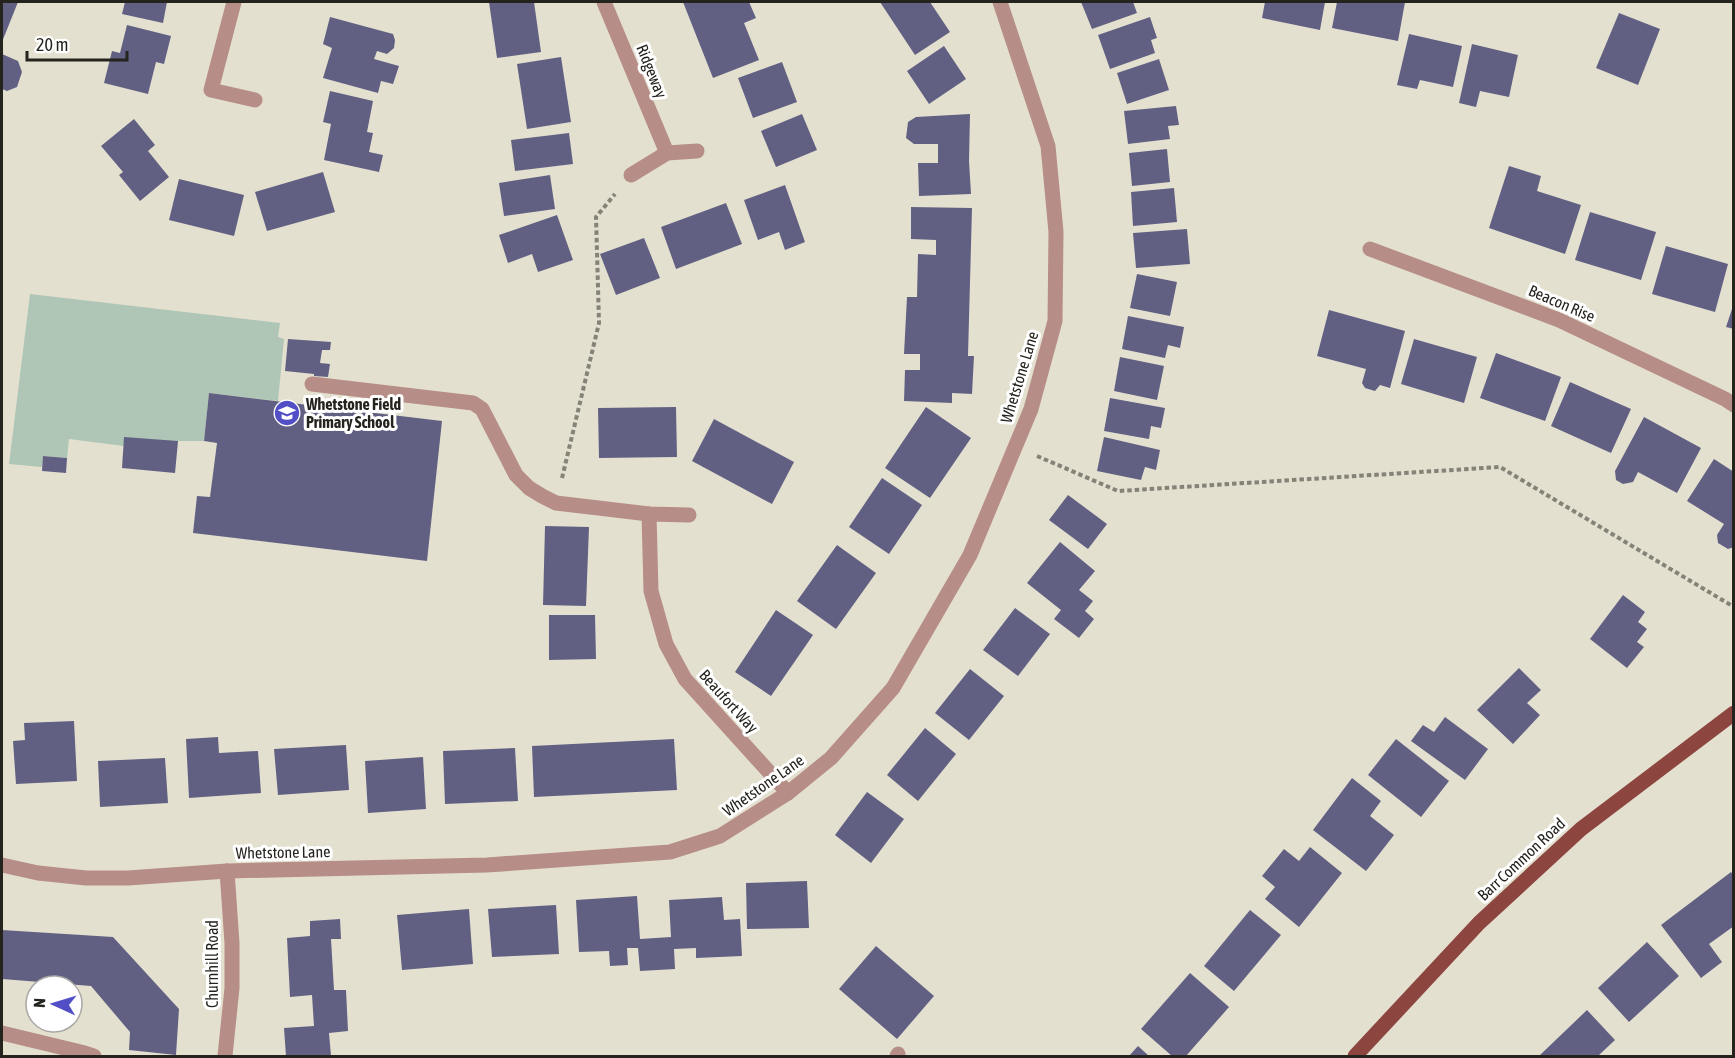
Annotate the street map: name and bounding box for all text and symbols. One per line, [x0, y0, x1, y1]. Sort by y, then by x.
scale bar [27, 24, 128, 62]
text: 20 m [36, 34, 68, 55]
street label: Ridgeway [632, 42, 671, 101]
street label: Beacon Rise [1526, 281, 1598, 325]
street label: Whetstone Lane [997, 329, 1041, 425]
place label: Whetstone Field Primary School [305, 395, 402, 431]
school or university icon: Whetstone Field Primary School [272, 398, 302, 428]
street label: Beaufort Way [695, 666, 762, 737]
street label: Whetstone Lane [719, 750, 807, 820]
street label: Barr Common Road [1474, 814, 1568, 904]
street label: Whetstone Lane [235, 842, 331, 862]
street label: Churnhill Road [203, 920, 221, 1008]
north arrow [24, 974, 84, 1034]
text: N [30, 998, 48, 1008]

